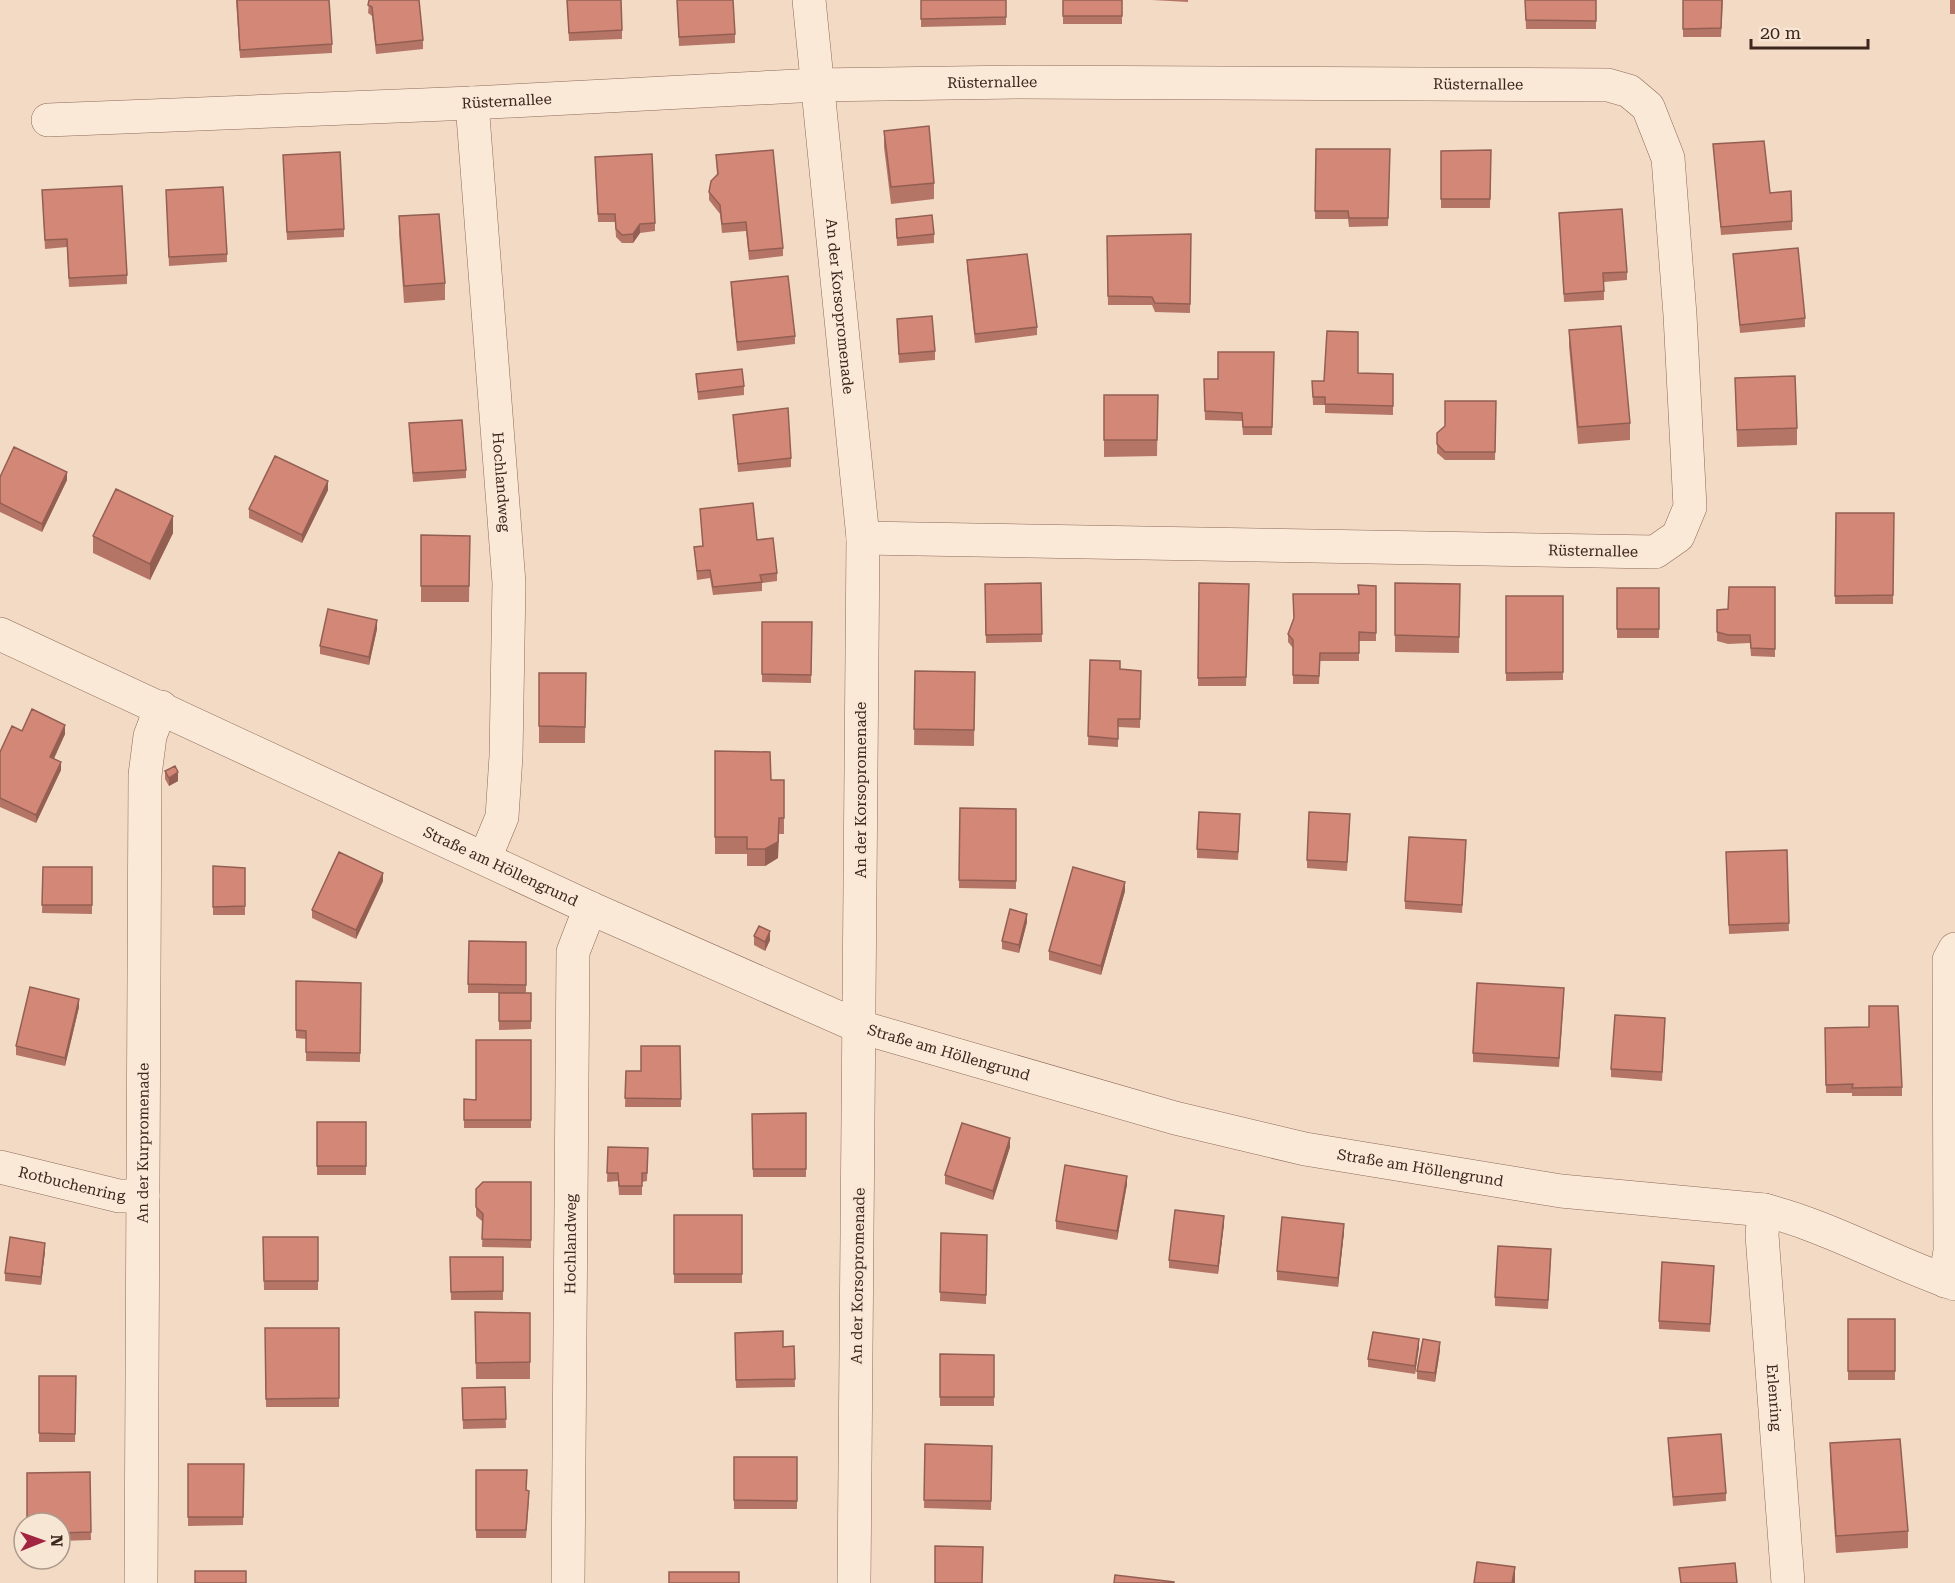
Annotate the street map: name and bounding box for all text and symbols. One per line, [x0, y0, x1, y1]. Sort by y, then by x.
scale bar [1751, 12, 1868, 50]
text: 20 m [1760, 22, 1801, 43]
street label: Rüsternallee [947, 73, 1037, 92]
street label: Rüsternallee [1433, 75, 1523, 94]
street label: Rüsternallee [461, 90, 552, 112]
street label: An der Korsopromenade [822, 218, 858, 395]
street label: Hochlandweg [488, 431, 514, 533]
street label: Rüsternallee [1548, 541, 1638, 561]
street label: An der Korsopromenade [852, 702, 870, 878]
street label: Straße am Höllengrund [421, 823, 581, 910]
street label: Straße am Höllengrund [865, 1021, 1032, 1085]
street label: An der Kurpromenade [134, 1063, 153, 1223]
street label: Straße am Höllengrund [1336, 1145, 1505, 1190]
street label: Rotbuchenring [17, 1163, 126, 1205]
street label: An der Korsopromenade [847, 1188, 869, 1364]
street label: Hochlandweg [561, 1193, 580, 1294]
street label: Erlenring [1763, 1363, 1786, 1432]
north arrow [12, 1511, 72, 1571]
text: N [47, 1534, 66, 1547]

